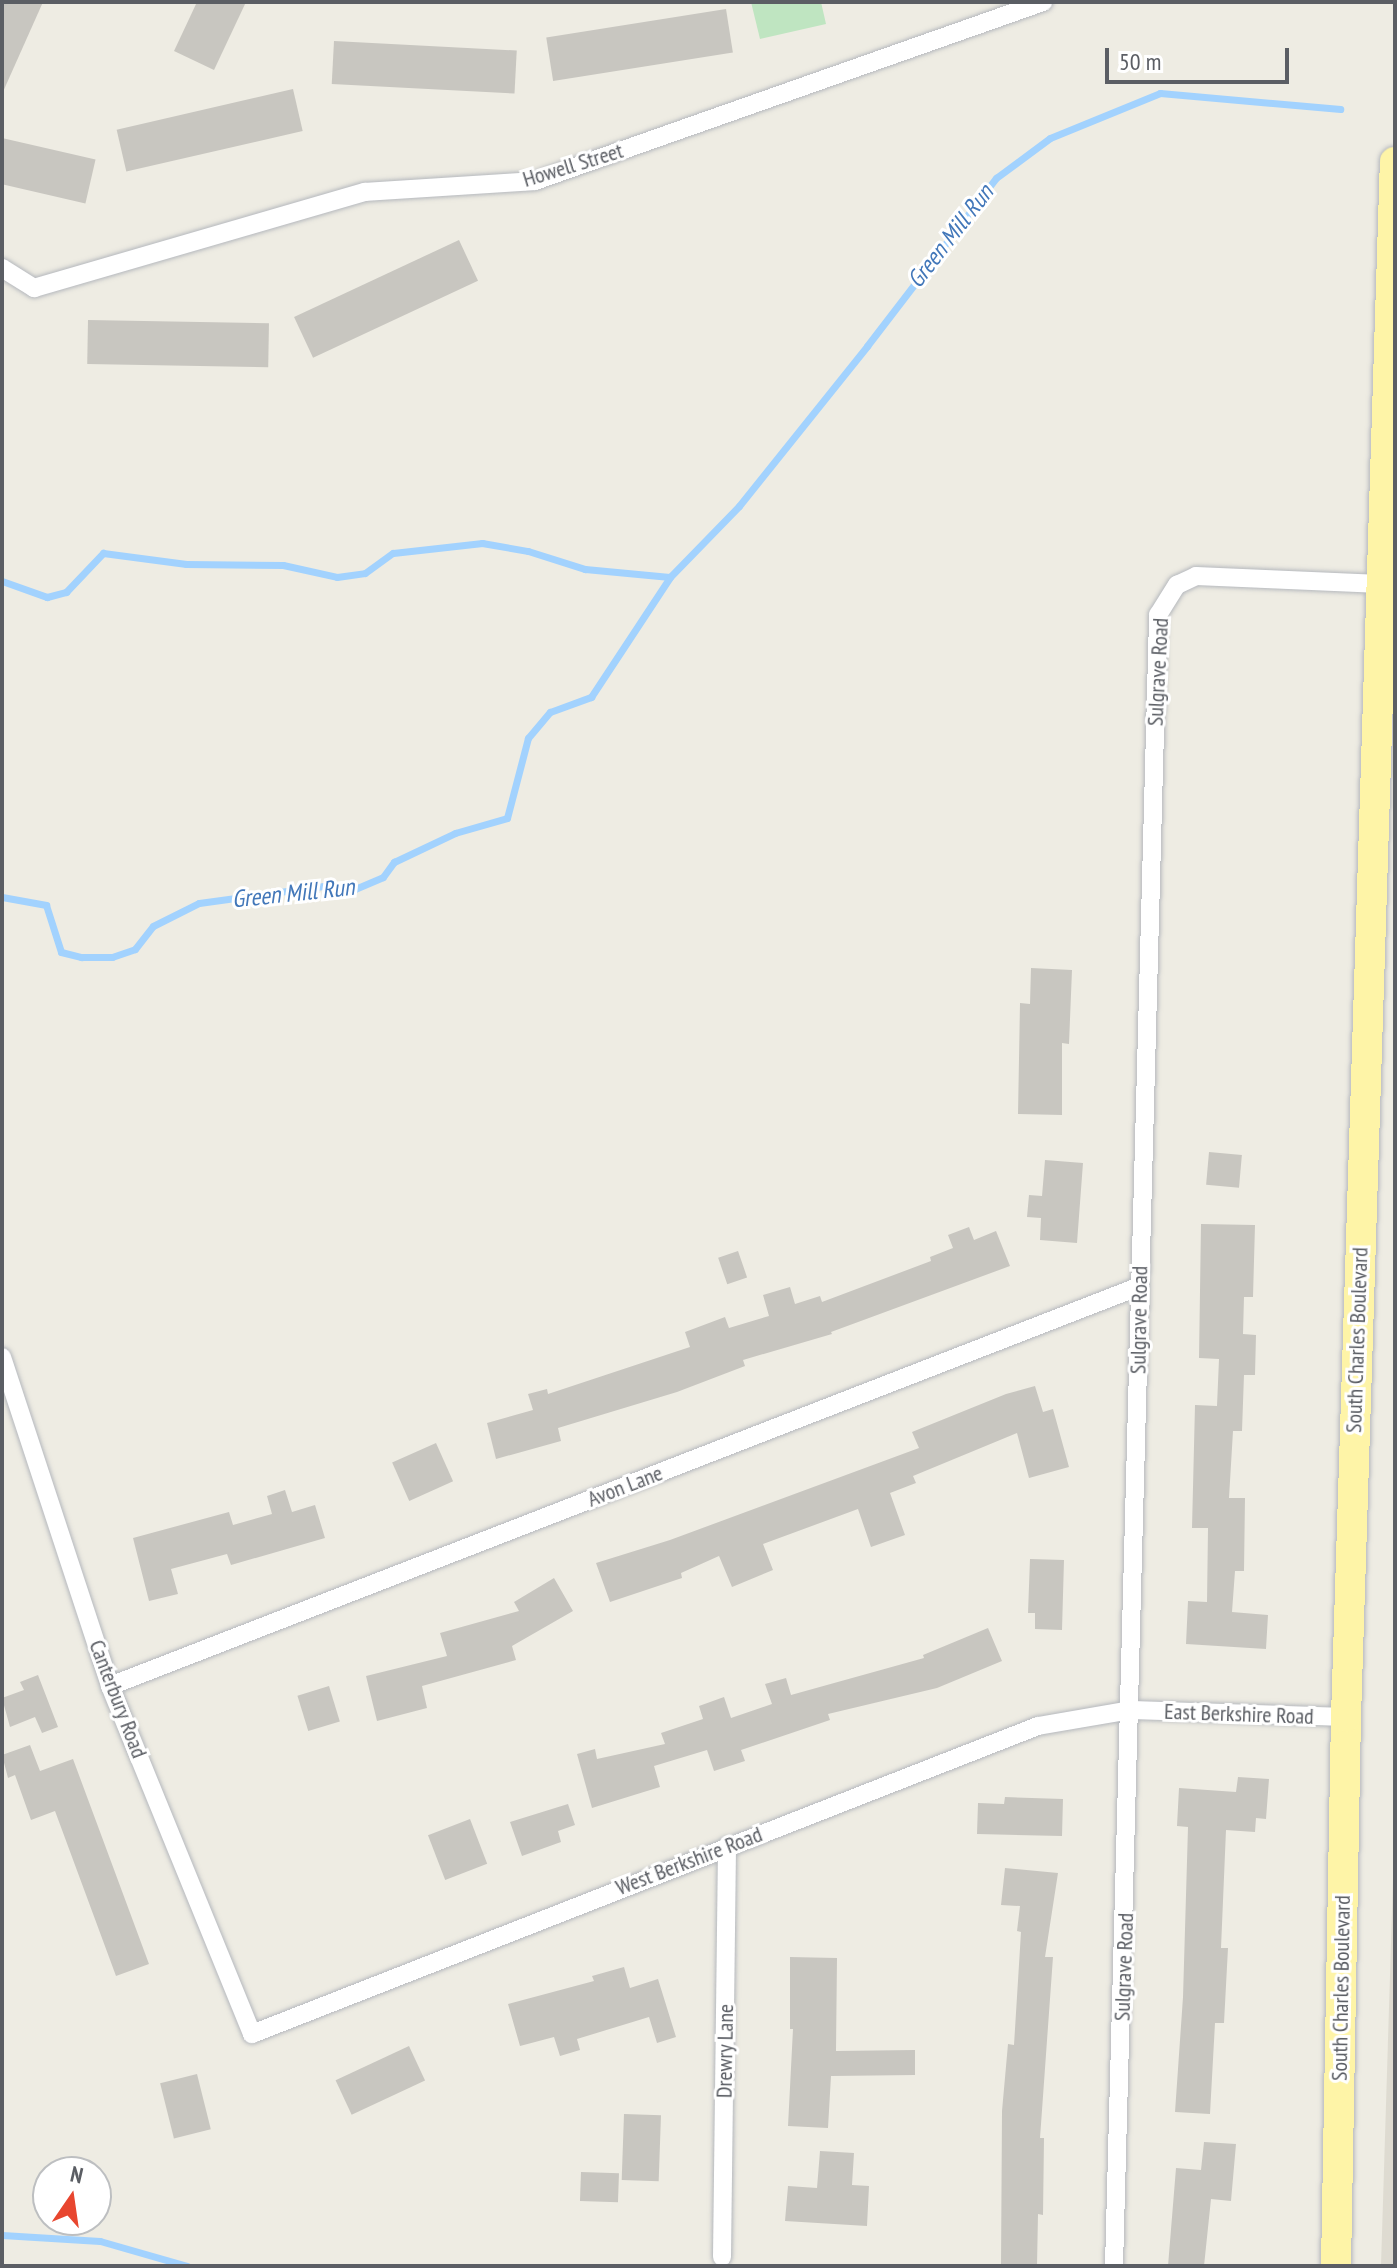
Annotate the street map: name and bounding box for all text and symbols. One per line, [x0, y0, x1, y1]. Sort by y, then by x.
scale bar [1109, 32, 1293, 82]
text: 50 m [1119, 46, 1161, 77]
street label: Howell Street [520, 137, 626, 193]
water label: Green Mill Run [901, 179, 999, 293]
street label: Sulgrave Road [1142, 617, 1174, 727]
water label: Green Mill Run [230, 872, 356, 914]
street label: South Charles Boulevard [1341, 1247, 1373, 1433]
street label: Sulgrave Road [1125, 1266, 1153, 1374]
street label: Avon Lane [584, 1460, 666, 1512]
street label: Canterbury Road [83, 1636, 153, 1762]
street label: East Berkshire Road [1164, 1698, 1314, 1730]
street label: West Berkshire Road [612, 1821, 766, 1901]
street label: South Charles Boulevard [1326, 1895, 1356, 2081]
street label: Sulgrave Road [1109, 1912, 1139, 2022]
street label: Drewry Lane [711, 2003, 739, 2099]
north arrow [32, 2156, 112, 2236]
text: N [68, 2160, 86, 2190]

